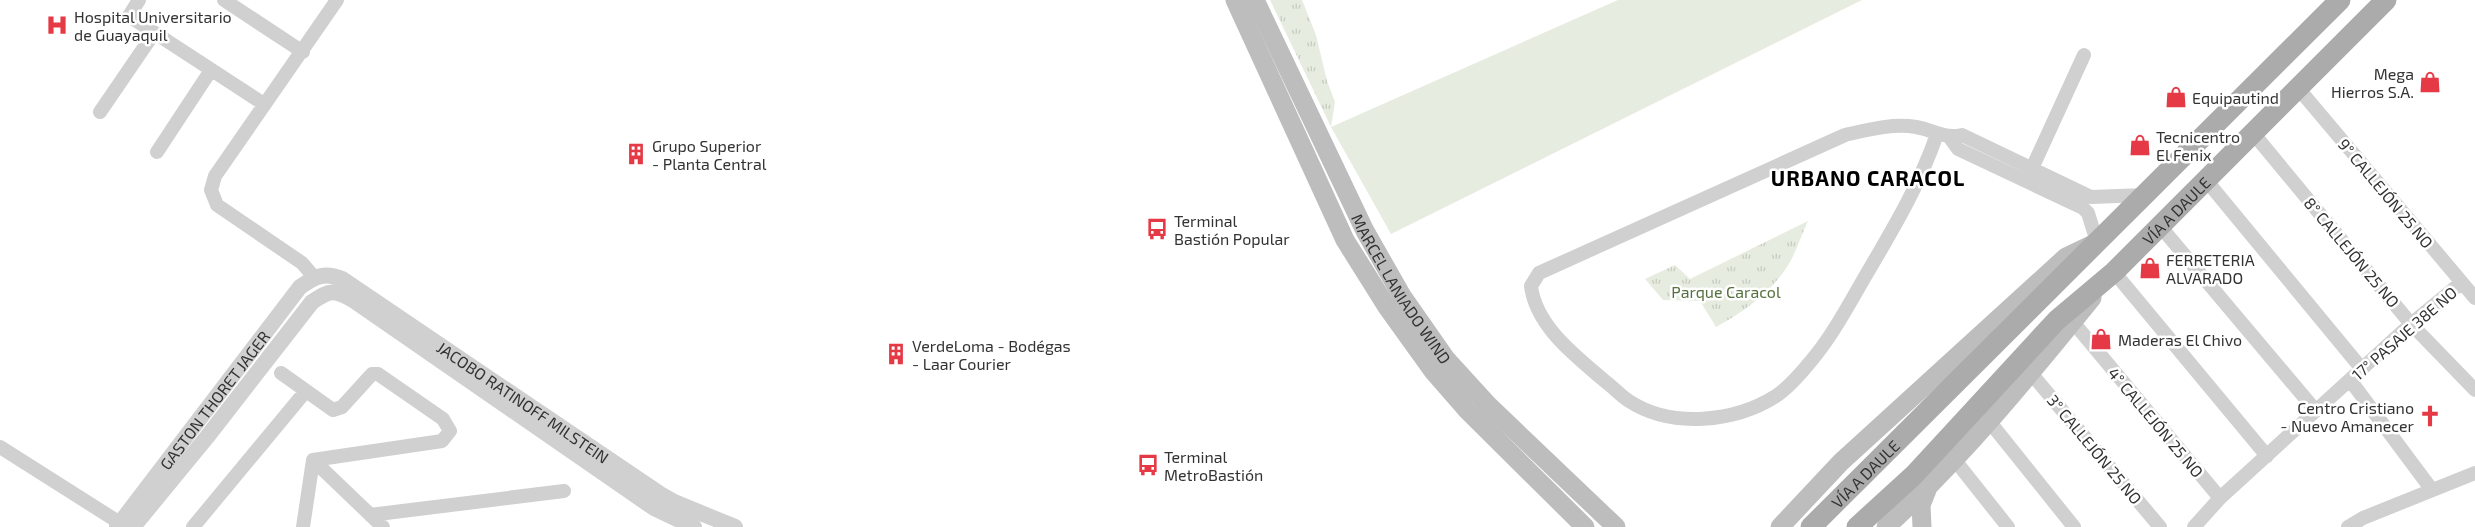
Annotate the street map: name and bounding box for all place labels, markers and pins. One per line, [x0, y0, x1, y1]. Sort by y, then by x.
place label: Hospital Universitario de Guayaquil [74, 7, 232, 44]
hospital icon: Hospital Universitario de Guayaquil [44, 12, 70, 38]
place label: Mega Hierros S.A. [2331, 64, 2414, 101]
shop icon: Mega Hierros S.A. [2417, 69, 2443, 95]
shop icon: Equipautind [2163, 84, 2189, 110]
place label: Equipautind [2192, 88, 2279, 107]
place label: Tecnicentro El Fenix [2156, 127, 2240, 164]
shop icon: Tecnicentro El Fenix [2127, 132, 2153, 158]
place label: Grupo Superior - Planta Central [652, 136, 767, 173]
building icon: Grupo Superior - Planta Central [623, 141, 649, 167]
place label: Terminal Bastión Popular [1174, 211, 1290, 248]
bus stop icon: Terminal Bastión Popular [1144, 216, 1170, 242]
place label: FERRETERIA ALVARADO [2166, 250, 2255, 287]
shop icon: FERRETERIA ALVARADO [2137, 255, 2163, 281]
shop icon: Maderas El Chivo [2088, 326, 2114, 352]
place label: Maderas El Chivo [2118, 330, 2242, 349]
place label: VerdeLoma - Bodégas - Laar Courier [912, 336, 1071, 373]
building icon: VerdeLoma - Bodégas - Laar Courier [883, 341, 909, 367]
place label: Centro Cristiano - Nuevo Amanecer [2280, 398, 2415, 435]
church icon: Centro Cristiano - Nuevo Amanecer [2417, 403, 2443, 429]
place label: Terminal MetroBastión [1164, 447, 1263, 484]
bus stop icon: Terminal MetroBastión [1135, 452, 1161, 478]

